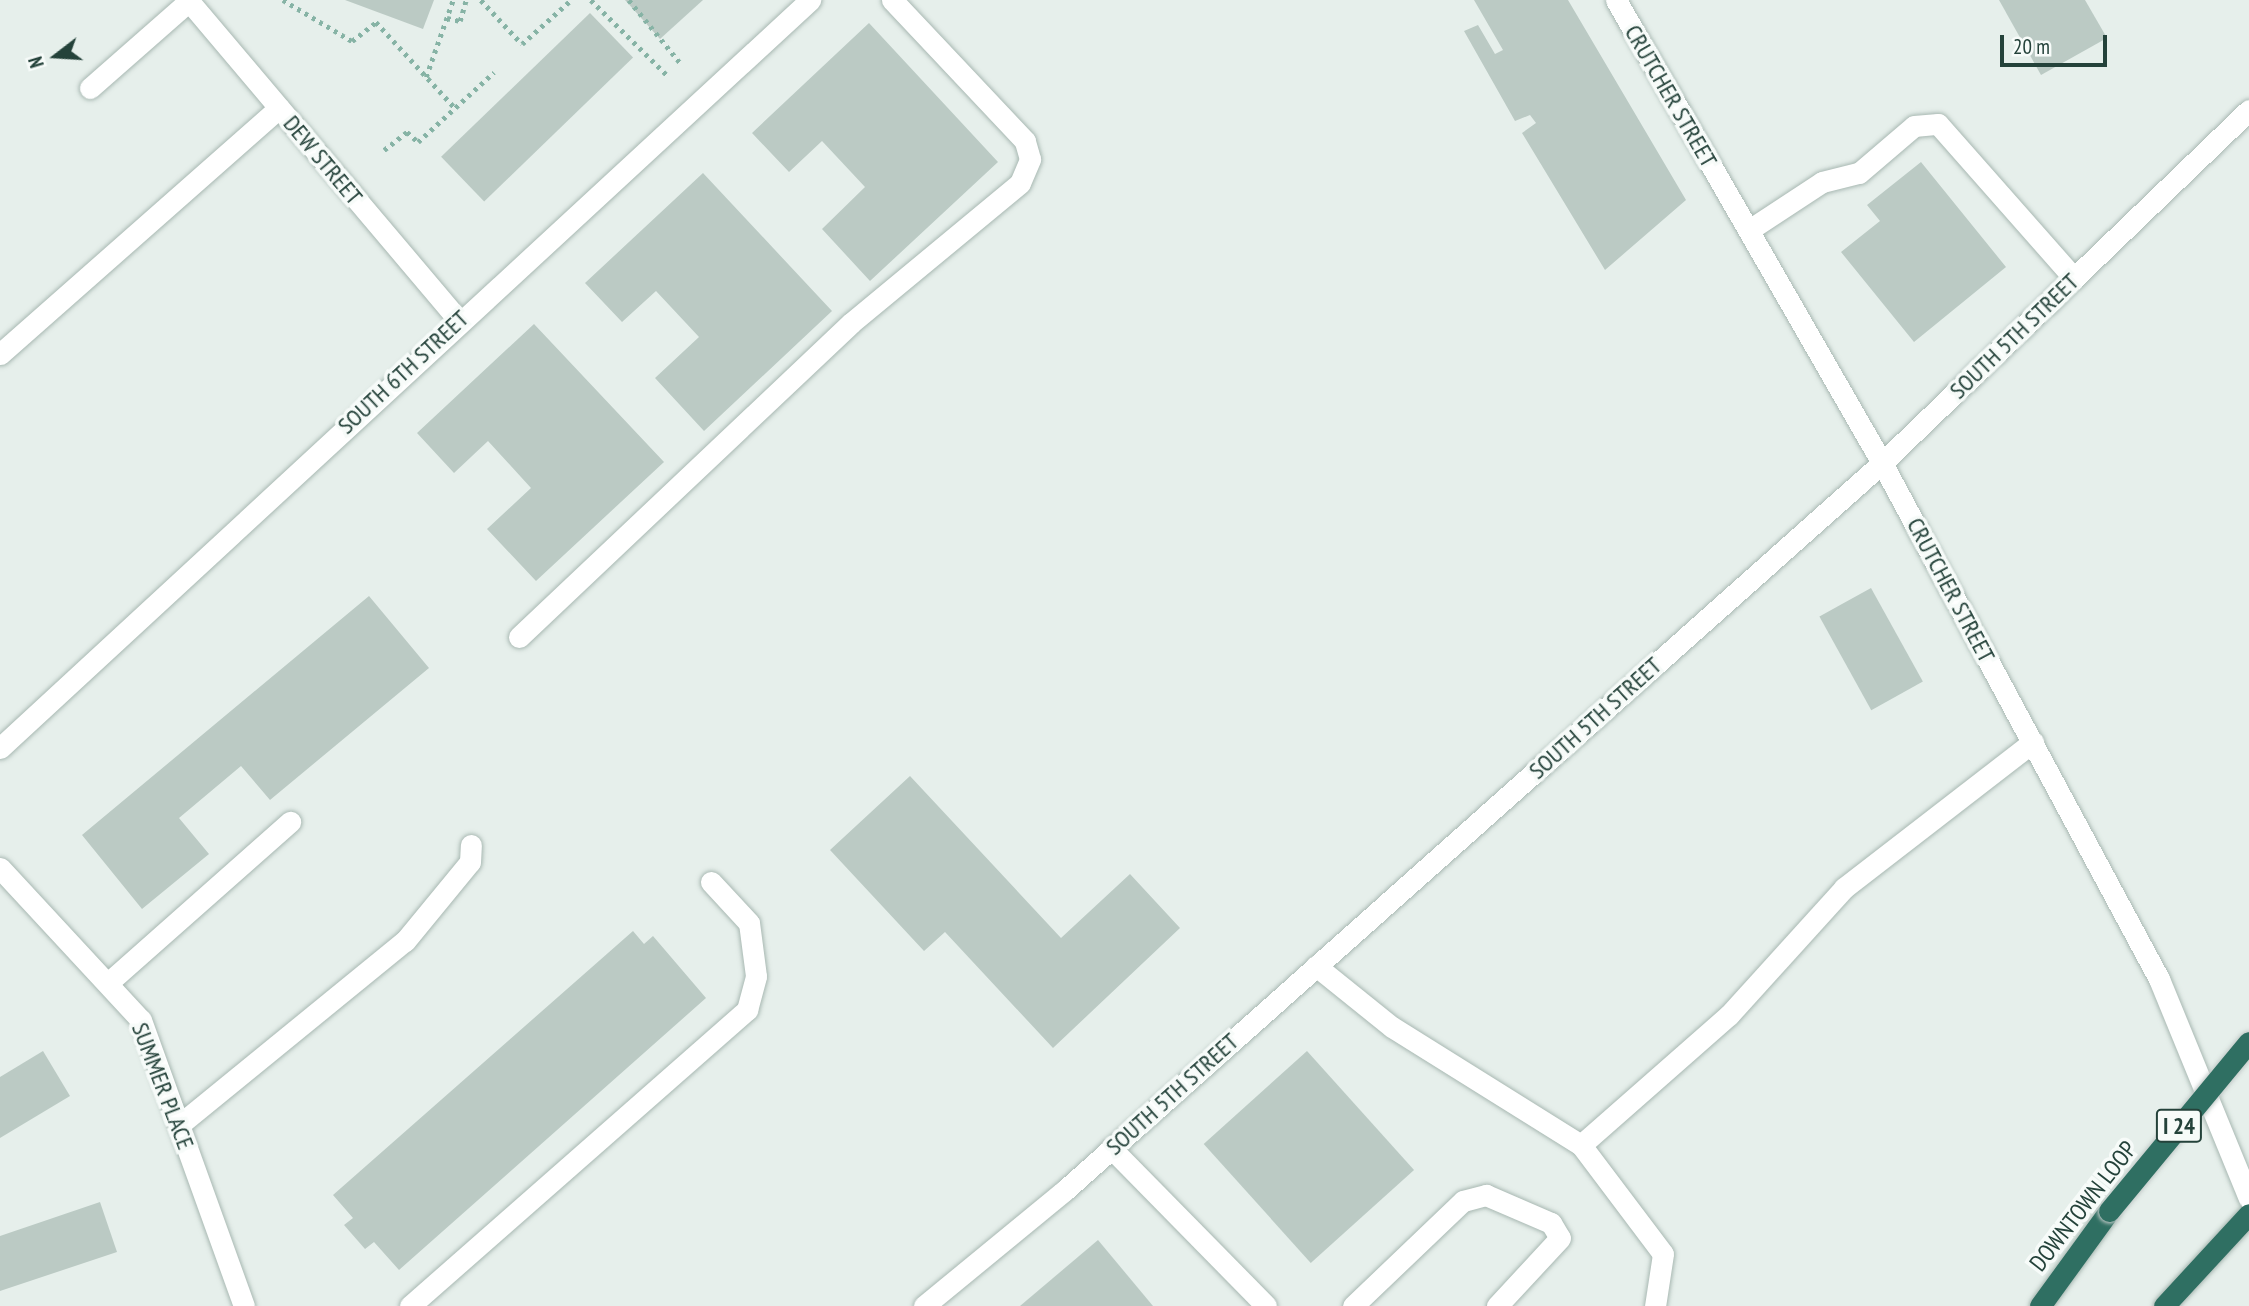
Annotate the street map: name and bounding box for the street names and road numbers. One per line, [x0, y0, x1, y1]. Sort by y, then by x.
street label: CRUTCHER STREET [1619, 20, 1723, 172]
street label: DEW STREET [277, 109, 369, 211]
street label: SOUTH 5TH STREET [1944, 267, 2084, 405]
street label: SOUTH 6TH STREET [332, 304, 474, 440]
street label: CRUTCHER STREET [1901, 513, 2001, 667]
street label: SOUTH 5TH STREET [1523, 651, 1667, 785]
street label: SUMMER PLACE [126, 1019, 200, 1153]
street label: SOUTH 5TH STREET [1100, 1027, 1244, 1161]
road number: I 24 [2154, 1106, 2204, 1146]
street label: DOWNTOWN LOOP [2023, 1135, 2143, 1277]

